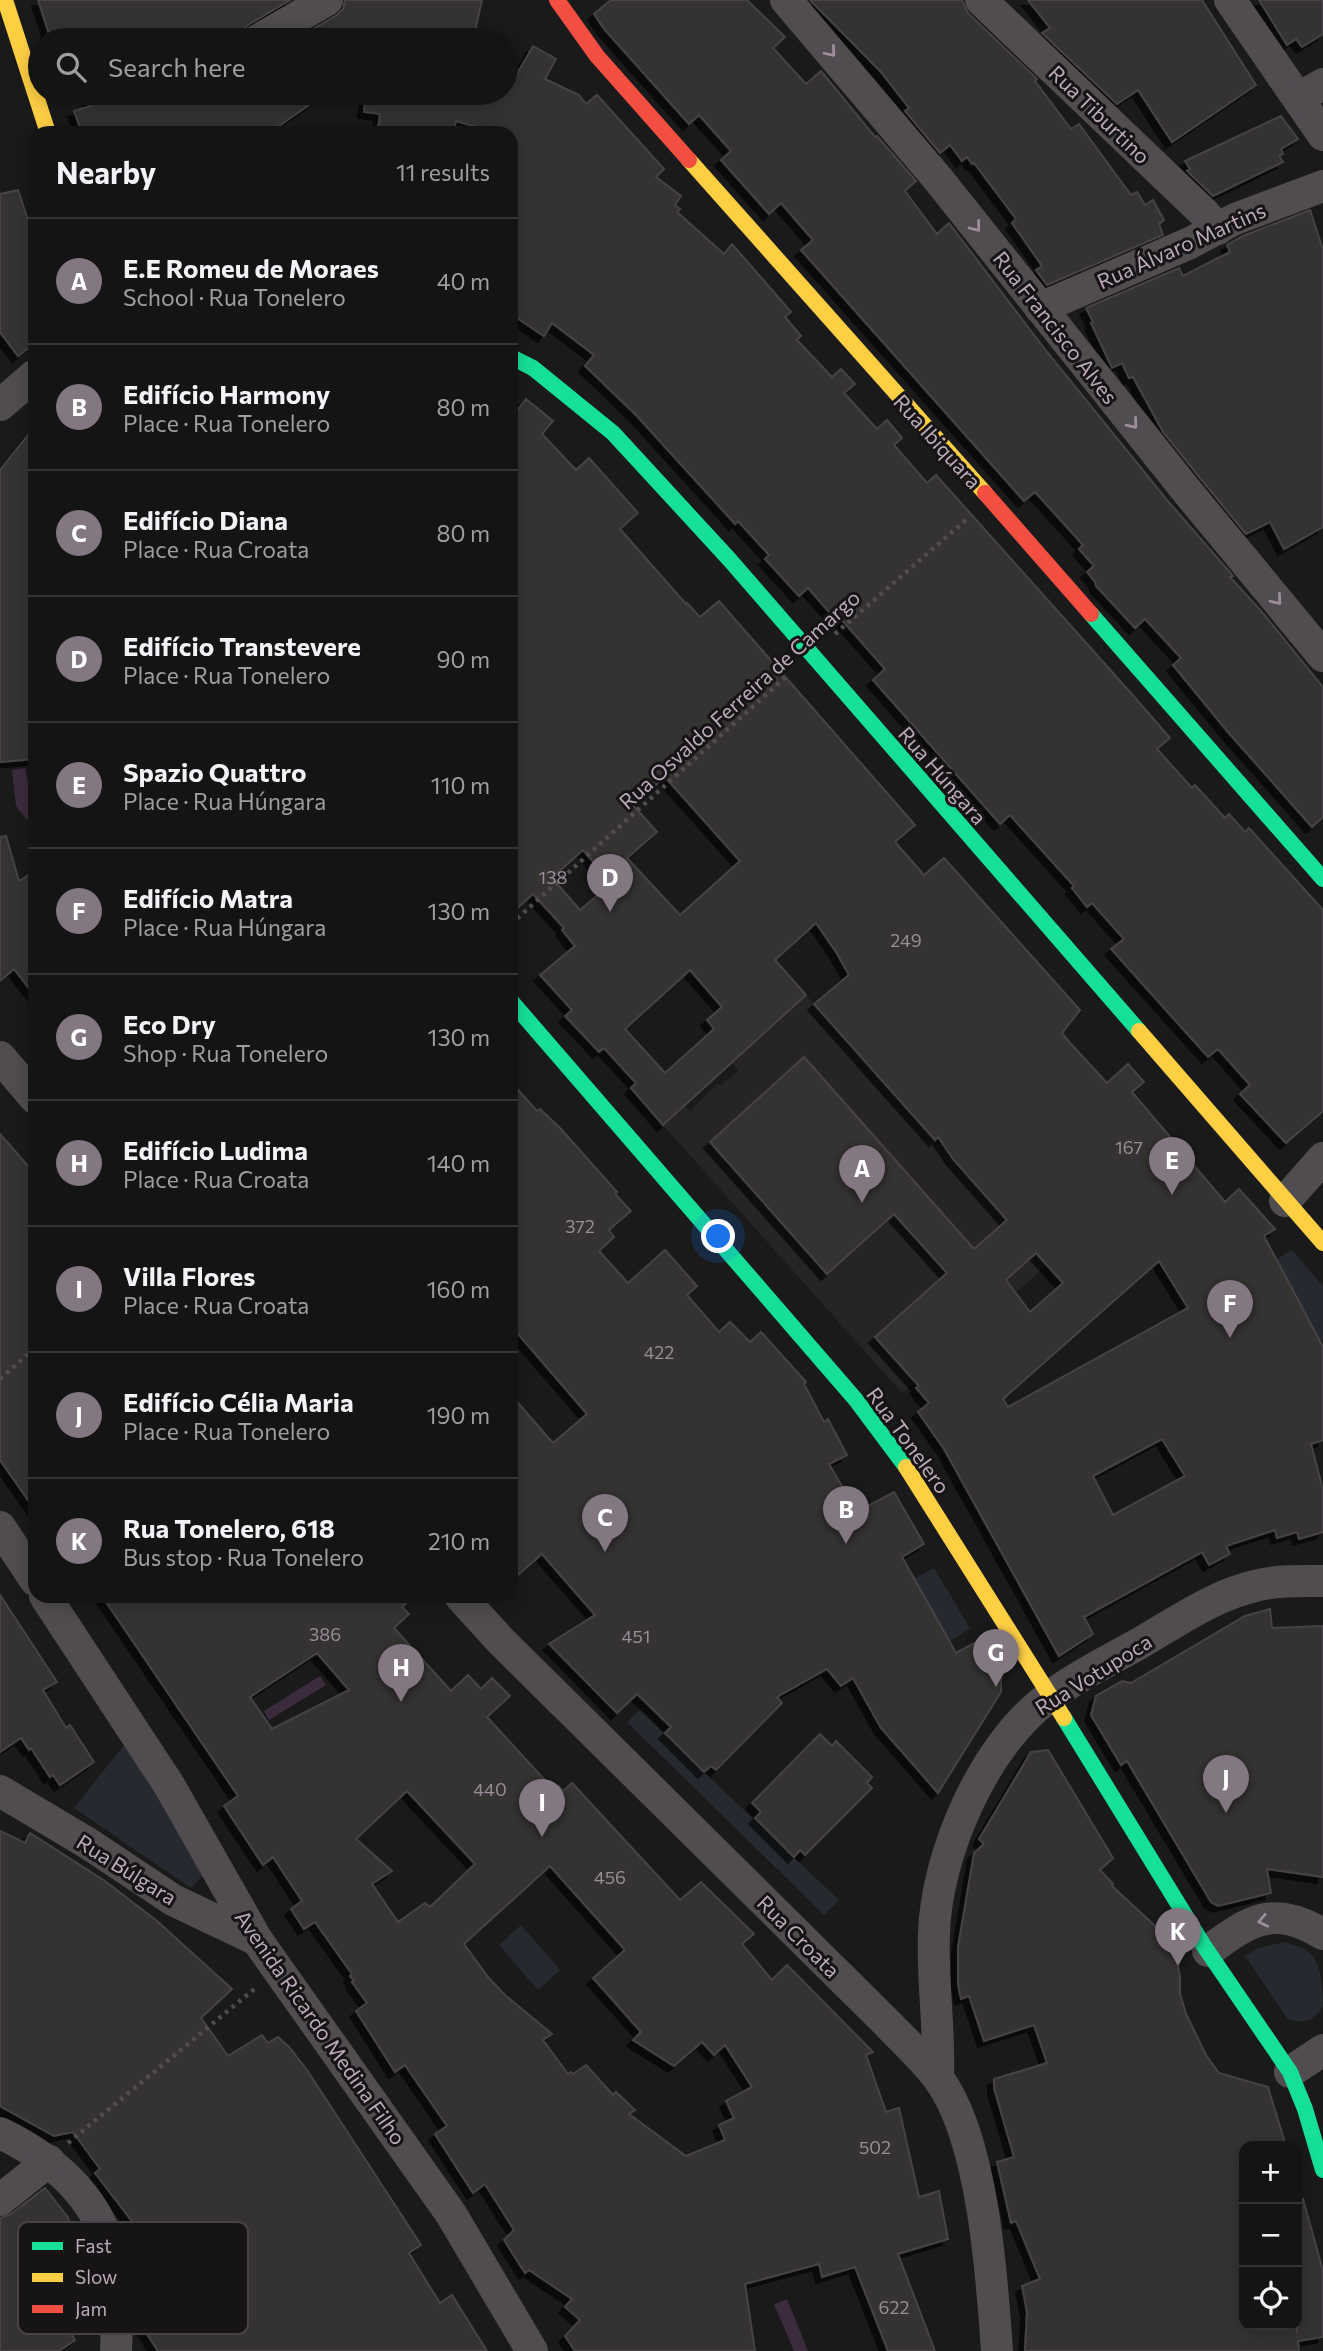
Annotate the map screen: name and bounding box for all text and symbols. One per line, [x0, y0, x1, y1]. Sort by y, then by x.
search box [28, 28, 518, 105]
one-way arrow [822, 44, 835, 57]
icon: search [52, 48, 90, 86]
text: Search here [108, 51, 246, 82]
street label: Rua Tiburtino [1044, 60, 1156, 168]
text: Nearby [56, 153, 156, 190]
text: 11 results [396, 158, 490, 186]
street label: Rua Álvaro Martins [1093, 197, 1269, 293]
one-way arrow [968, 219, 981, 231]
street label: Rua Francisco Alves [989, 246, 1123, 408]
text: E.E Romeu de Moraes [123, 252, 379, 283]
text: A [71, 267, 87, 295]
text: 40 m [437, 267, 490, 295]
text: School · Rua Tonelero [123, 283, 346, 311]
text: Edifício Harmony [123, 378, 330, 409]
street label: Rua Ibiquara [889, 389, 987, 493]
text: B [71, 393, 87, 421]
text: 80 m [437, 393, 490, 421]
text: Place · Rua Tonelero [123, 409, 330, 437]
one-way arrow [1125, 416, 1137, 429]
text: Edifício Diana [123, 504, 288, 535]
text: C [71, 519, 87, 547]
text: 80 m [437, 519, 490, 547]
text: Place · Rua Croata [123, 535, 309, 563]
street label: Rua Osvaldo Ferreira de Camargo [613, 584, 865, 814]
one-way arrow [1269, 592, 1281, 605]
text: Edifício Transtevere [123, 630, 361, 661]
text: D [71, 645, 87, 673]
text: 90 m [437, 645, 490, 673]
text: Place · Rua Tonelero [123, 661, 330, 689]
street label: Rua Húngara [894, 721, 992, 829]
text: Spazio Quattro [123, 756, 306, 787]
text: E [72, 771, 86, 799]
text: 110 m [431, 771, 490, 799]
text: Place · Rua Húngara [123, 787, 326, 815]
pin: D [587, 854, 633, 912]
house number: 138 [539, 866, 568, 888]
text: Edifício Matra [123, 882, 293, 913]
text: F [72, 897, 86, 925]
text: 130 m [428, 897, 490, 925]
text: Place · Rua Húngara [123, 913, 326, 941]
house number: 249 [890, 929, 922, 951]
text: Eco Dry [123, 1008, 216, 1039]
text: G [71, 1023, 87, 1051]
text: 130 m [428, 1023, 490, 1051]
text: Shop · Rua Tonelero [123, 1039, 328, 1067]
text: Edifício Ludima [123, 1134, 308, 1165]
house number: 167 [1115, 1136, 1143, 1158]
pin: E [1149, 1137, 1195, 1195]
pin: A [839, 1145, 885, 1203]
text: H [70, 1149, 88, 1177]
text: 140 m [427, 1149, 490, 1177]
text: Place · Rua Croata [123, 1165, 309, 1193]
house number: 372 [565, 1215, 595, 1237]
your location [701, 1219, 735, 1253]
text: Villa Flores [123, 1260, 255, 1291]
text: I [75, 1275, 83, 1303]
text: 160 m [427, 1275, 490, 1303]
pin: F [1207, 1280, 1253, 1338]
text: Place · Rua Croata [123, 1291, 309, 1319]
house number: 422 [644, 1341, 674, 1363]
street label: Rua Tonelero [862, 1382, 956, 1498]
text: Edifício Célia Maria [123, 1386, 354, 1417]
text: J [75, 1401, 83, 1429]
text: 190 m [427, 1401, 490, 1429]
text: Place · Rua Tonelero [123, 1417, 330, 1445]
pin: B [823, 1486, 869, 1544]
pin: C [582, 1494, 628, 1552]
text: Rua Tonelero, 618 [123, 1512, 335, 1543]
text: K [71, 1527, 87, 1555]
text: 210 m [428, 1527, 490, 1555]
text: Bus stop · Rua Tonelero [123, 1543, 364, 1571]
house number: 386 [309, 1623, 341, 1645]
house number: 451 [622, 1625, 650, 1647]
street label: Rua Votupoca [1030, 1628, 1156, 1720]
pin: G [973, 1629, 1019, 1687]
pin: H [378, 1644, 424, 1702]
pin: J [1203, 1755, 1249, 1813]
house number: 440 [473, 1778, 507, 1800]
pin: I [519, 1779, 565, 1837]
street label: Rua Búlgara [73, 1829, 181, 1909]
house number: 456 [594, 1866, 626, 1888]
street label: Rua Croata [753, 1890, 845, 1982]
street label: Avenida Ricardo Medina Filho [230, 1905, 412, 2149]
pin: K [1155, 1908, 1201, 1966]
one-way arrow [1257, 1912, 1269, 1927]
house number: 502 [859, 2136, 891, 2158]
map controls [1239, 2141, 1302, 2330]
button: + [1239, 2141, 1302, 2204]
button: − [1239, 2204, 1302, 2267]
legend [18, 2222, 248, 2334]
text: Fast [75, 2234, 112, 2257]
text: Slow [75, 2265, 117, 2288]
button: locate [1239, 2267, 1302, 2330]
house number: 622 [879, 2296, 909, 2318]
text: Jam [75, 2297, 107, 2320]

